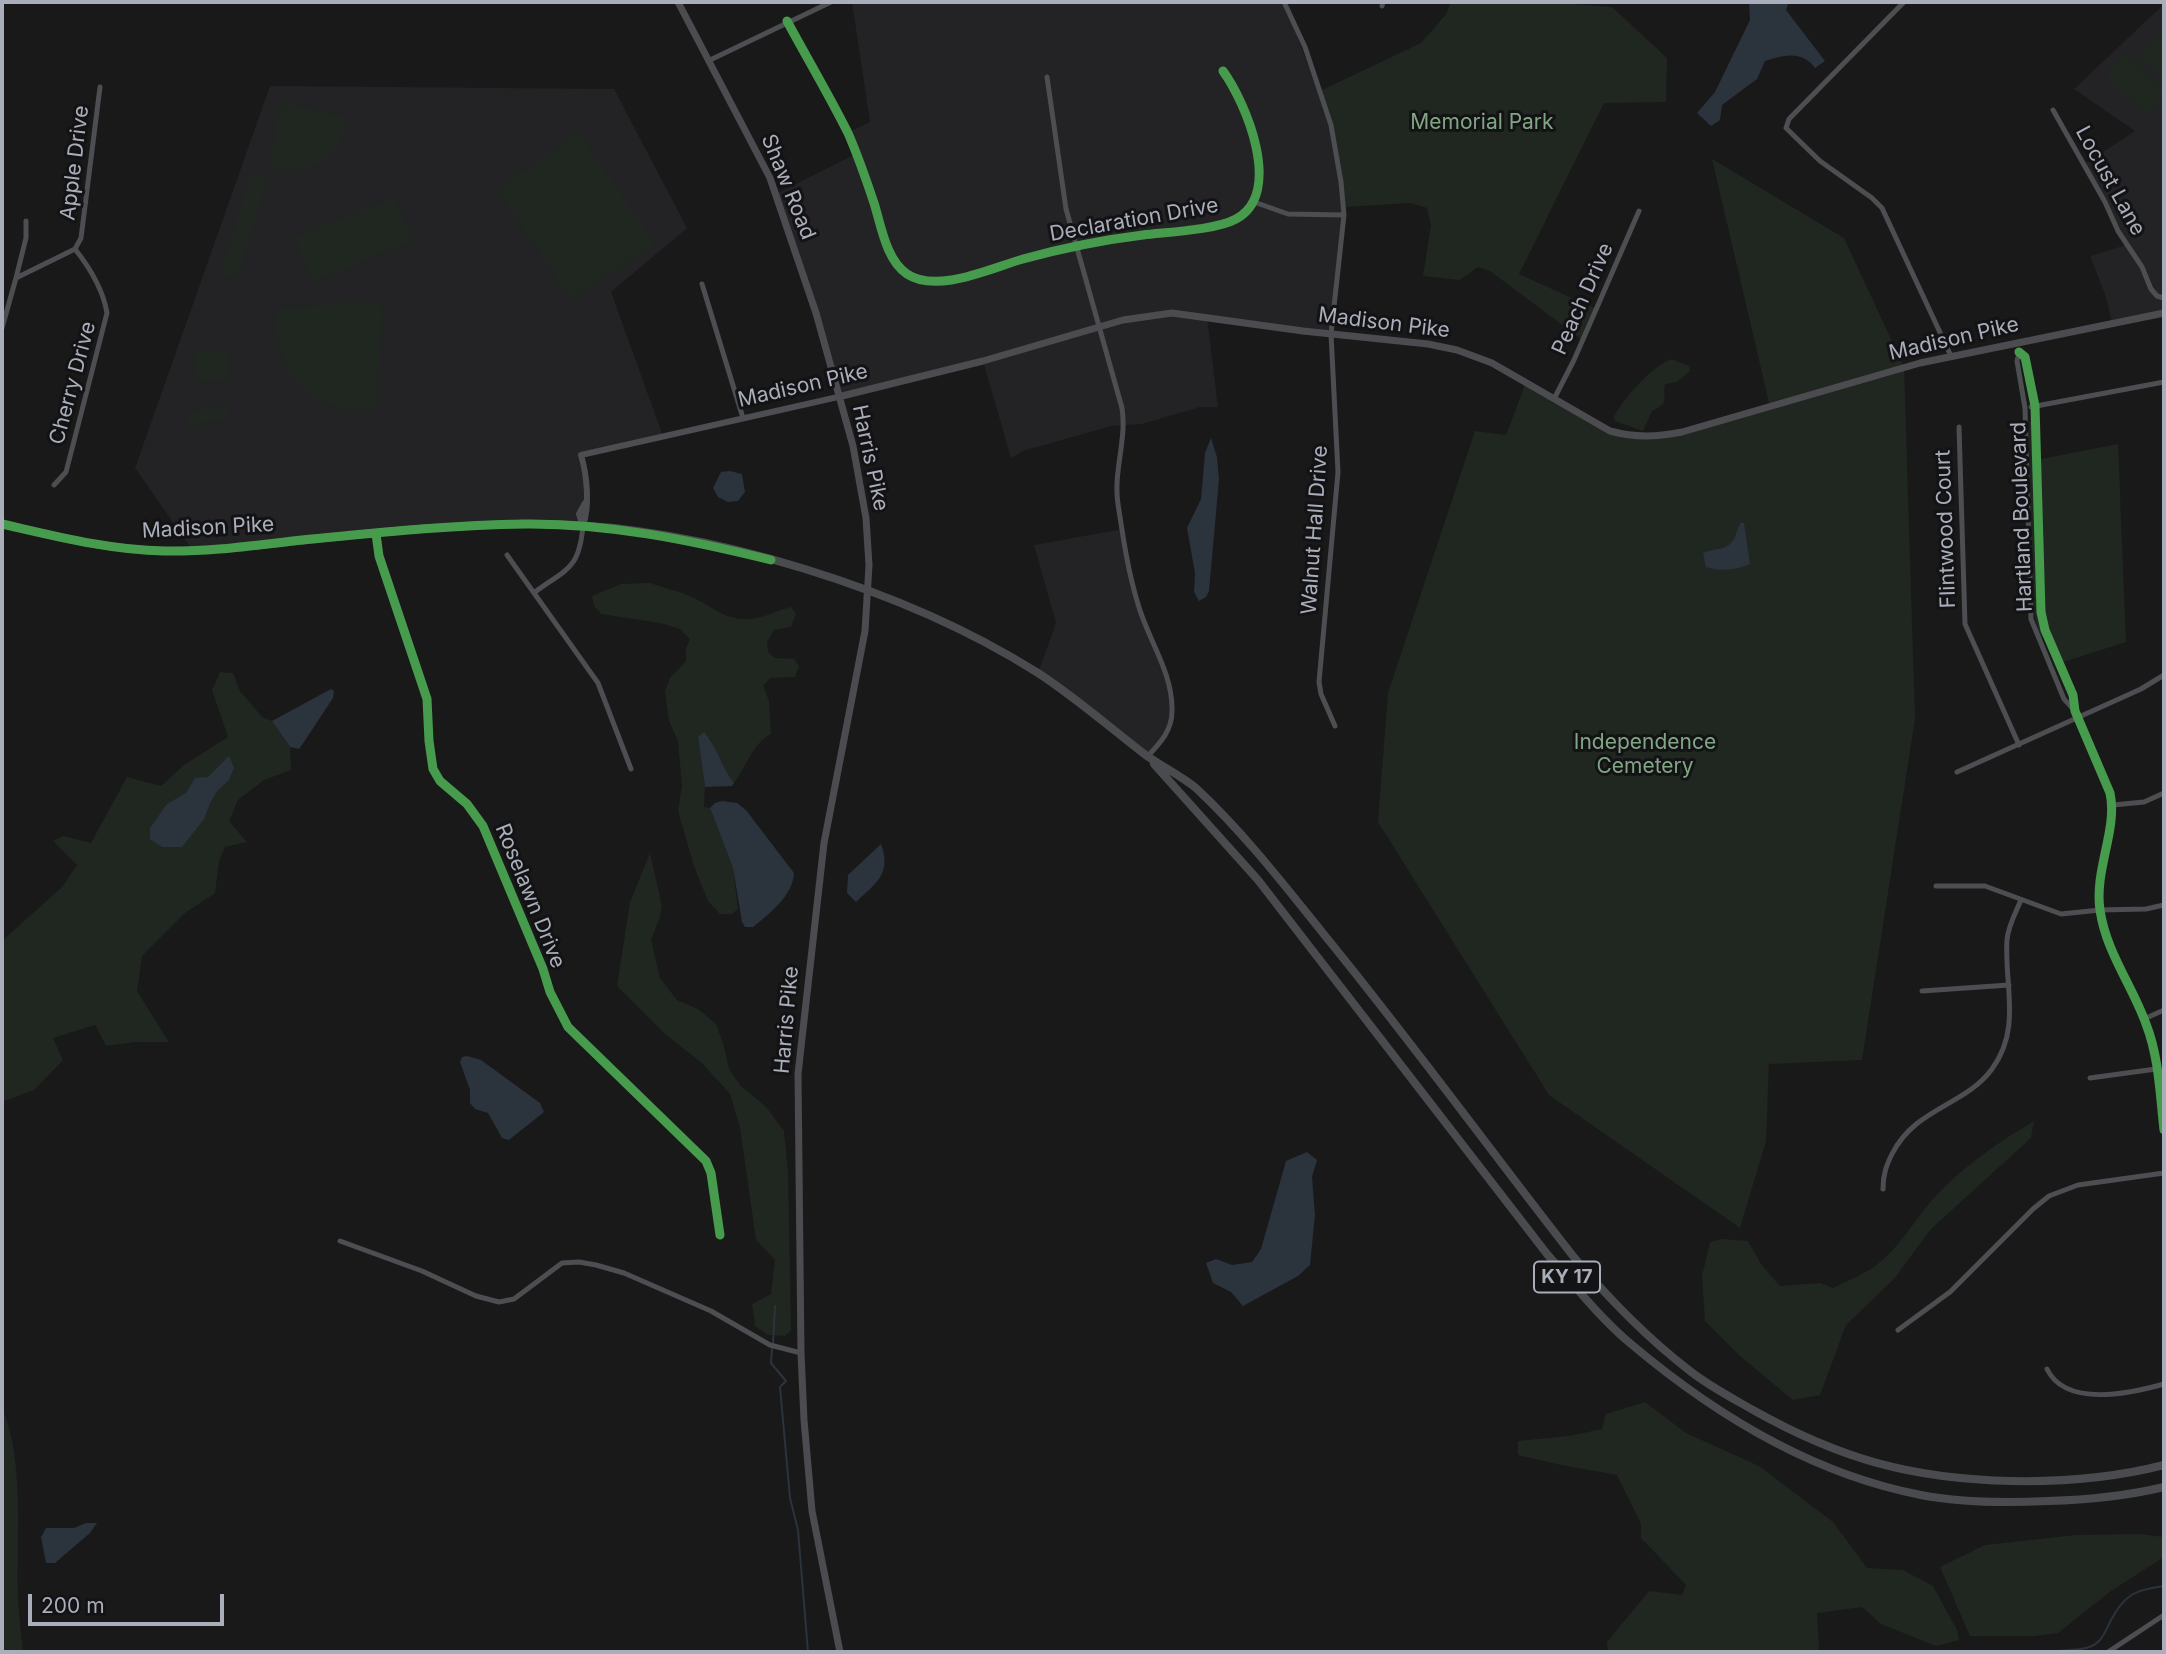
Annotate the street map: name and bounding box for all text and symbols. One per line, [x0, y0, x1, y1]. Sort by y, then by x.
street label: Apple Drive [55, 104, 95, 222]
park label: Memorial Park [1410, 110, 1554, 136]
street label: Locust Lane [2070, 122, 2150, 240]
street label: Shaw Road [755, 131, 821, 243]
street label: Declaration Drive [1048, 193, 1220, 247]
street label: Peach Drive [1547, 239, 1619, 359]
street label: Madison Pike [1317, 302, 1451, 344]
street label: Madison Pike [1887, 312, 2021, 366]
street label: Cherry Drive [44, 319, 102, 447]
street label: Madison Pike [736, 359, 870, 413]
street label: Harris Pike [846, 403, 894, 513]
street label: Hartland Boulevard [2006, 422, 2038, 612]
street label: Walnut Hall Drive [1297, 444, 1333, 616]
street label: Flintwood Court [1931, 449, 1961, 609]
street label: Madison Pike [141, 512, 275, 544]
park label: Independence Cemetery [1574, 730, 1716, 780]
street label: Roselawn Drive [490, 820, 570, 972]
street label: Harris Pike [770, 965, 804, 1075]
road number: KY 17 [1534, 1261, 1600, 1292]
scale bar [32, 1580, 228, 1624]
text: 200 m [41, 1593, 105, 1618]

